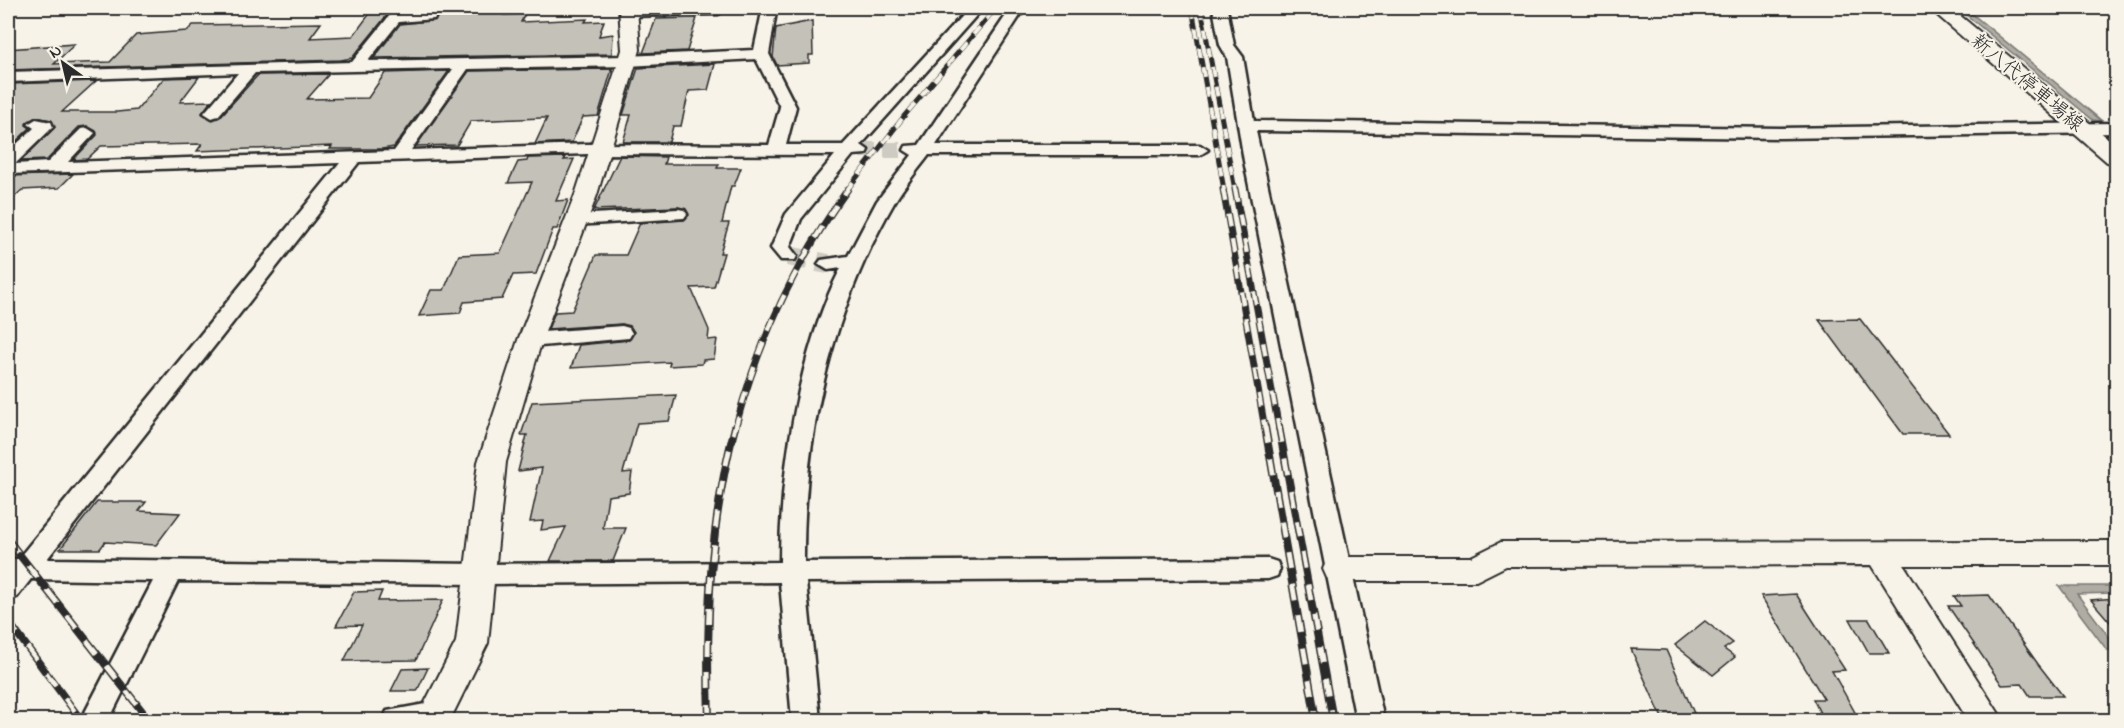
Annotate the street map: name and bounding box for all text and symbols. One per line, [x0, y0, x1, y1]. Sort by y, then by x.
street label: 新八代停車場線 [1963, 28, 2089, 140]
north arrow [33, 33, 93, 93]
text: N [45, 39, 67, 65]

